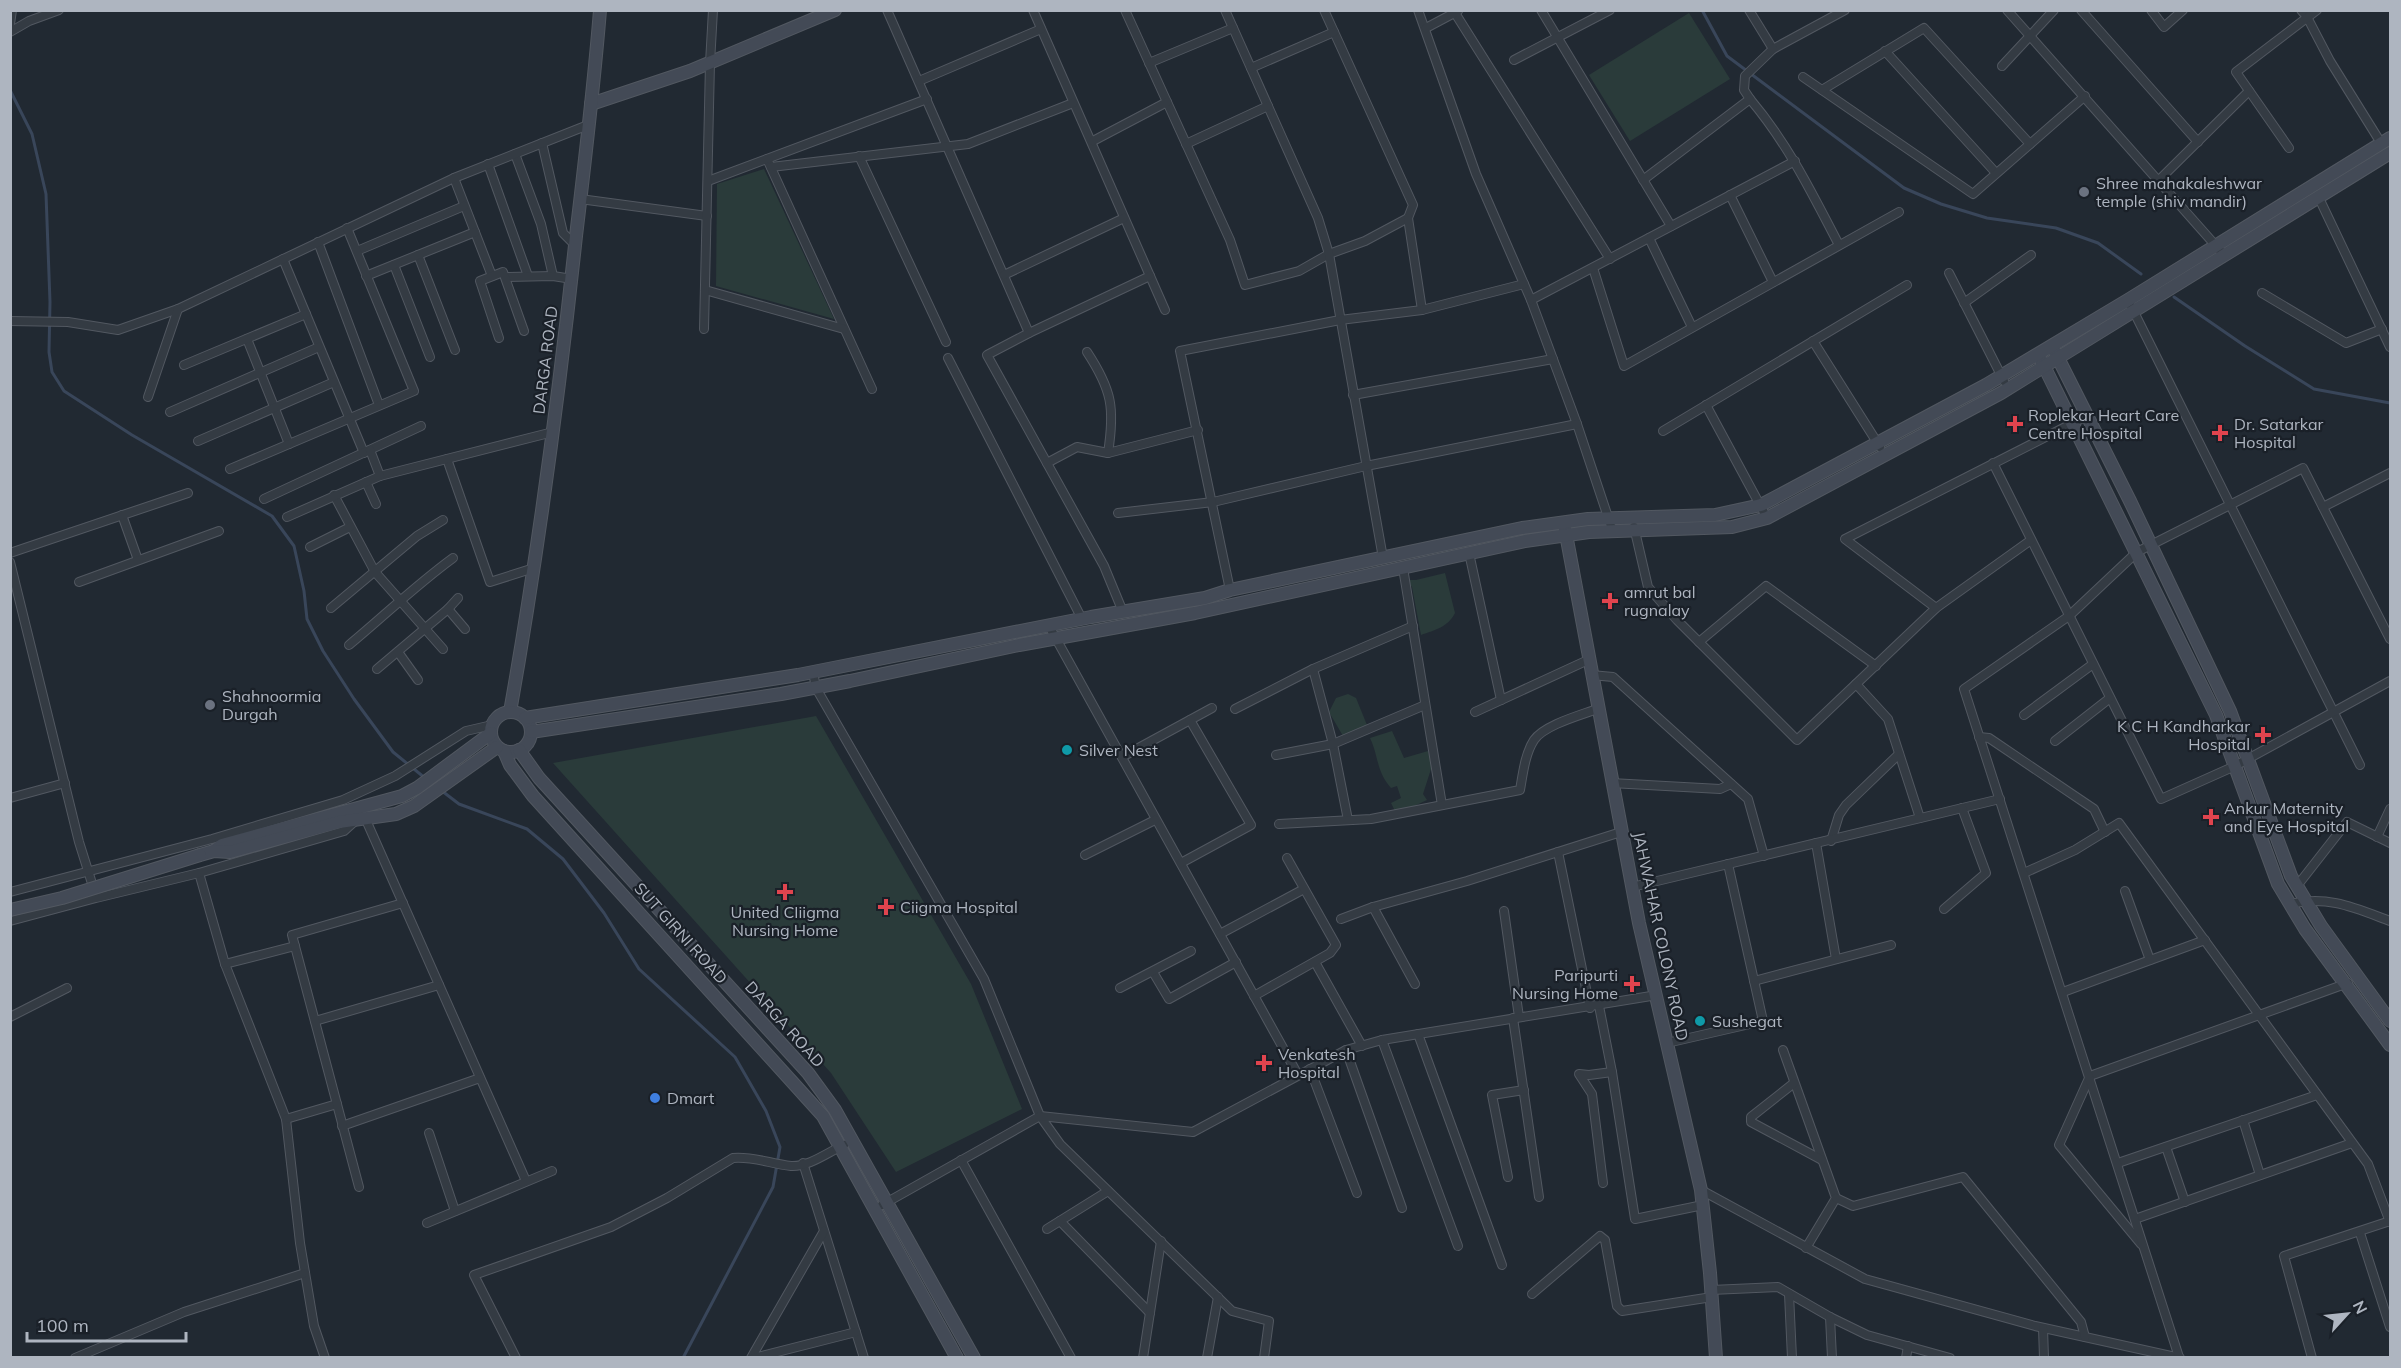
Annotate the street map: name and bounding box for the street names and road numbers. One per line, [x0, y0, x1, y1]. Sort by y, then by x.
street label: DARGA ROAD [528, 305, 562, 415]
street label: JAHWAHAR COLONY ROAD [1629, 830, 1693, 1042]
street label: SUT GIRNI ROAD [630, 878, 732, 988]
street label: DARGA ROAD [741, 977, 829, 1071]

